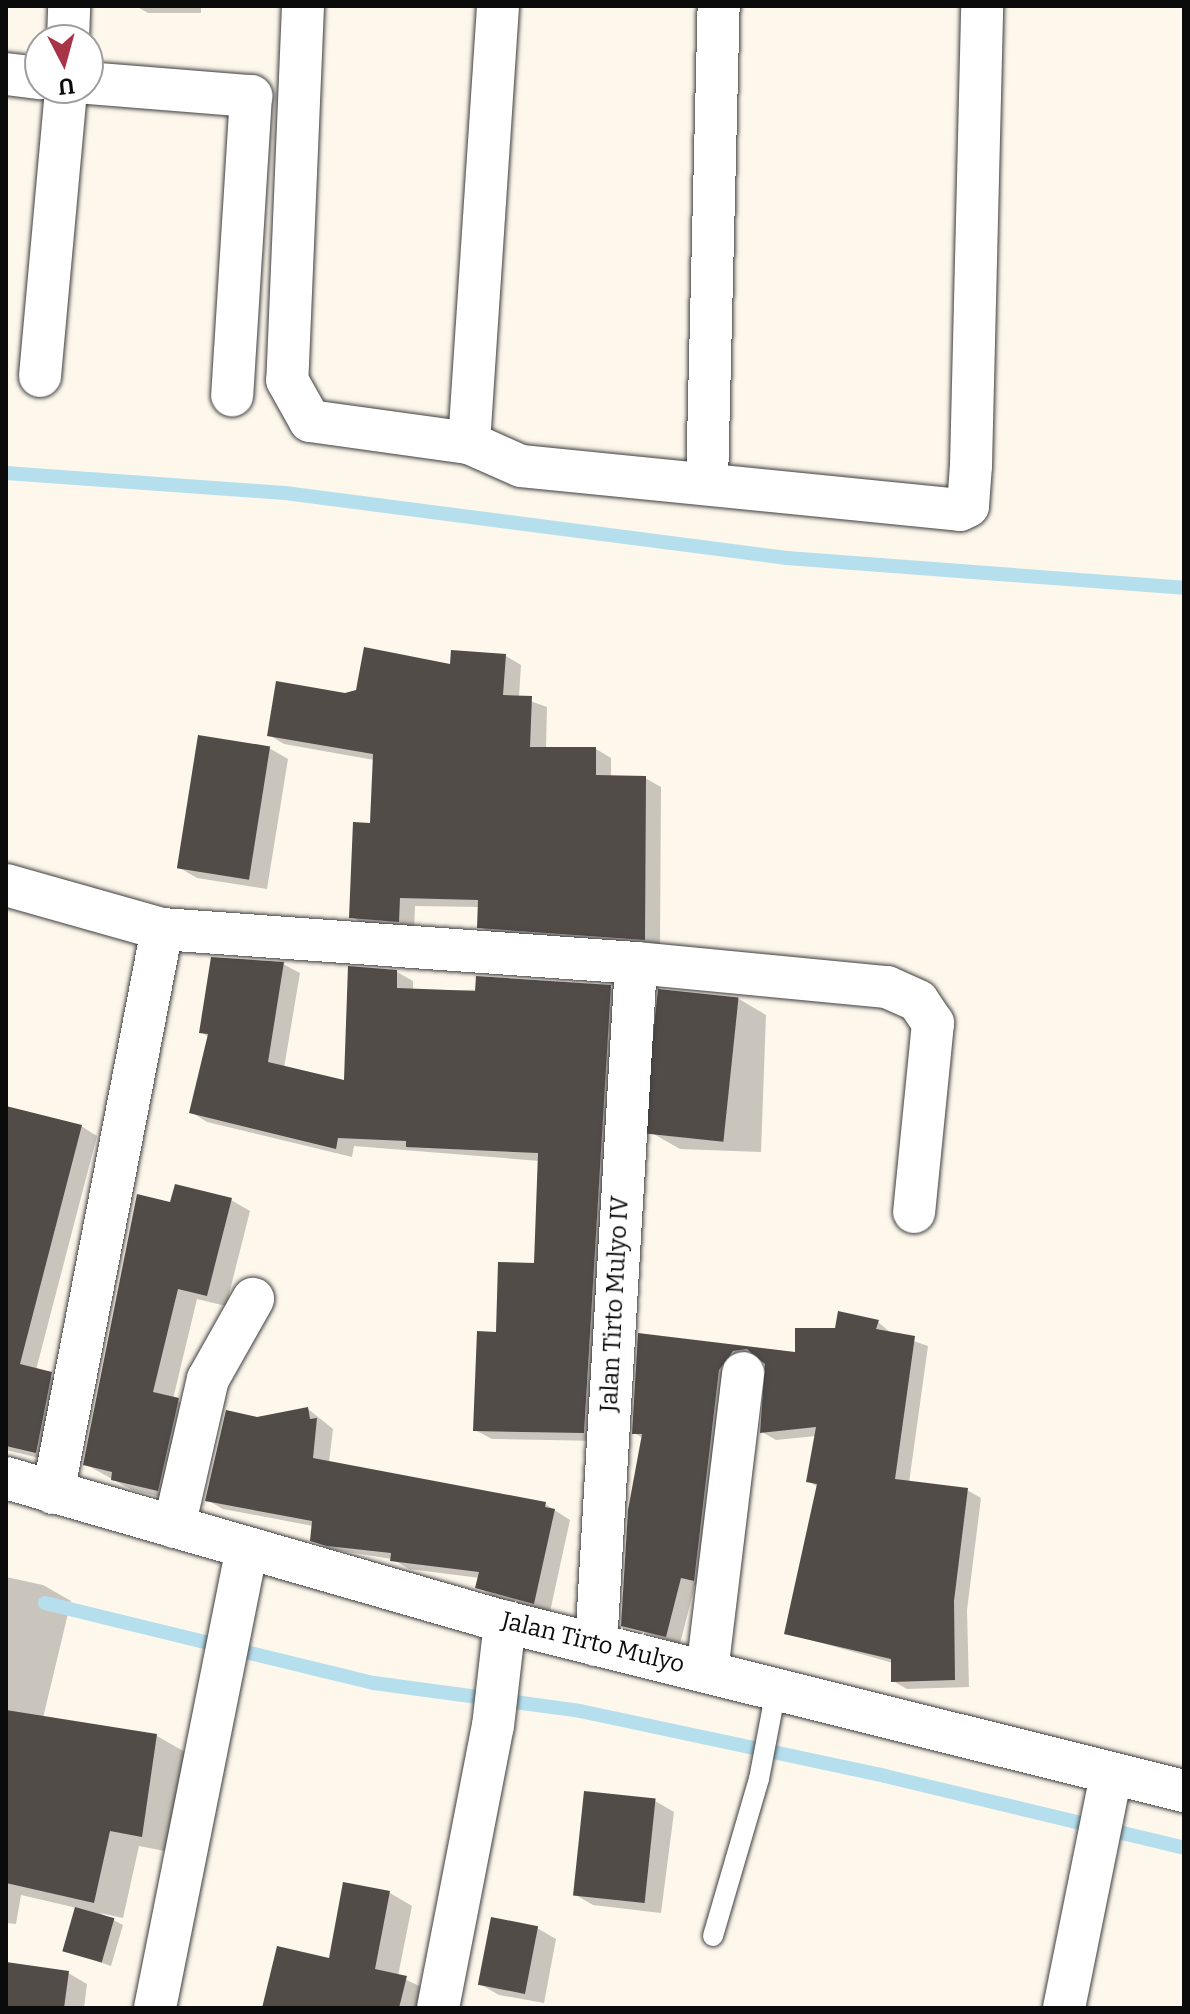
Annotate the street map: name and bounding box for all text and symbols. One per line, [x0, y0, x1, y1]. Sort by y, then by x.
north arrow [24, 24, 104, 104]
text: U [57, 72, 76, 101]
street label: Jalan Tirto Mulyo IV [595, 1195, 635, 1413]
street label: Jalan Tirto Mulyo [499, 1606, 687, 1680]

